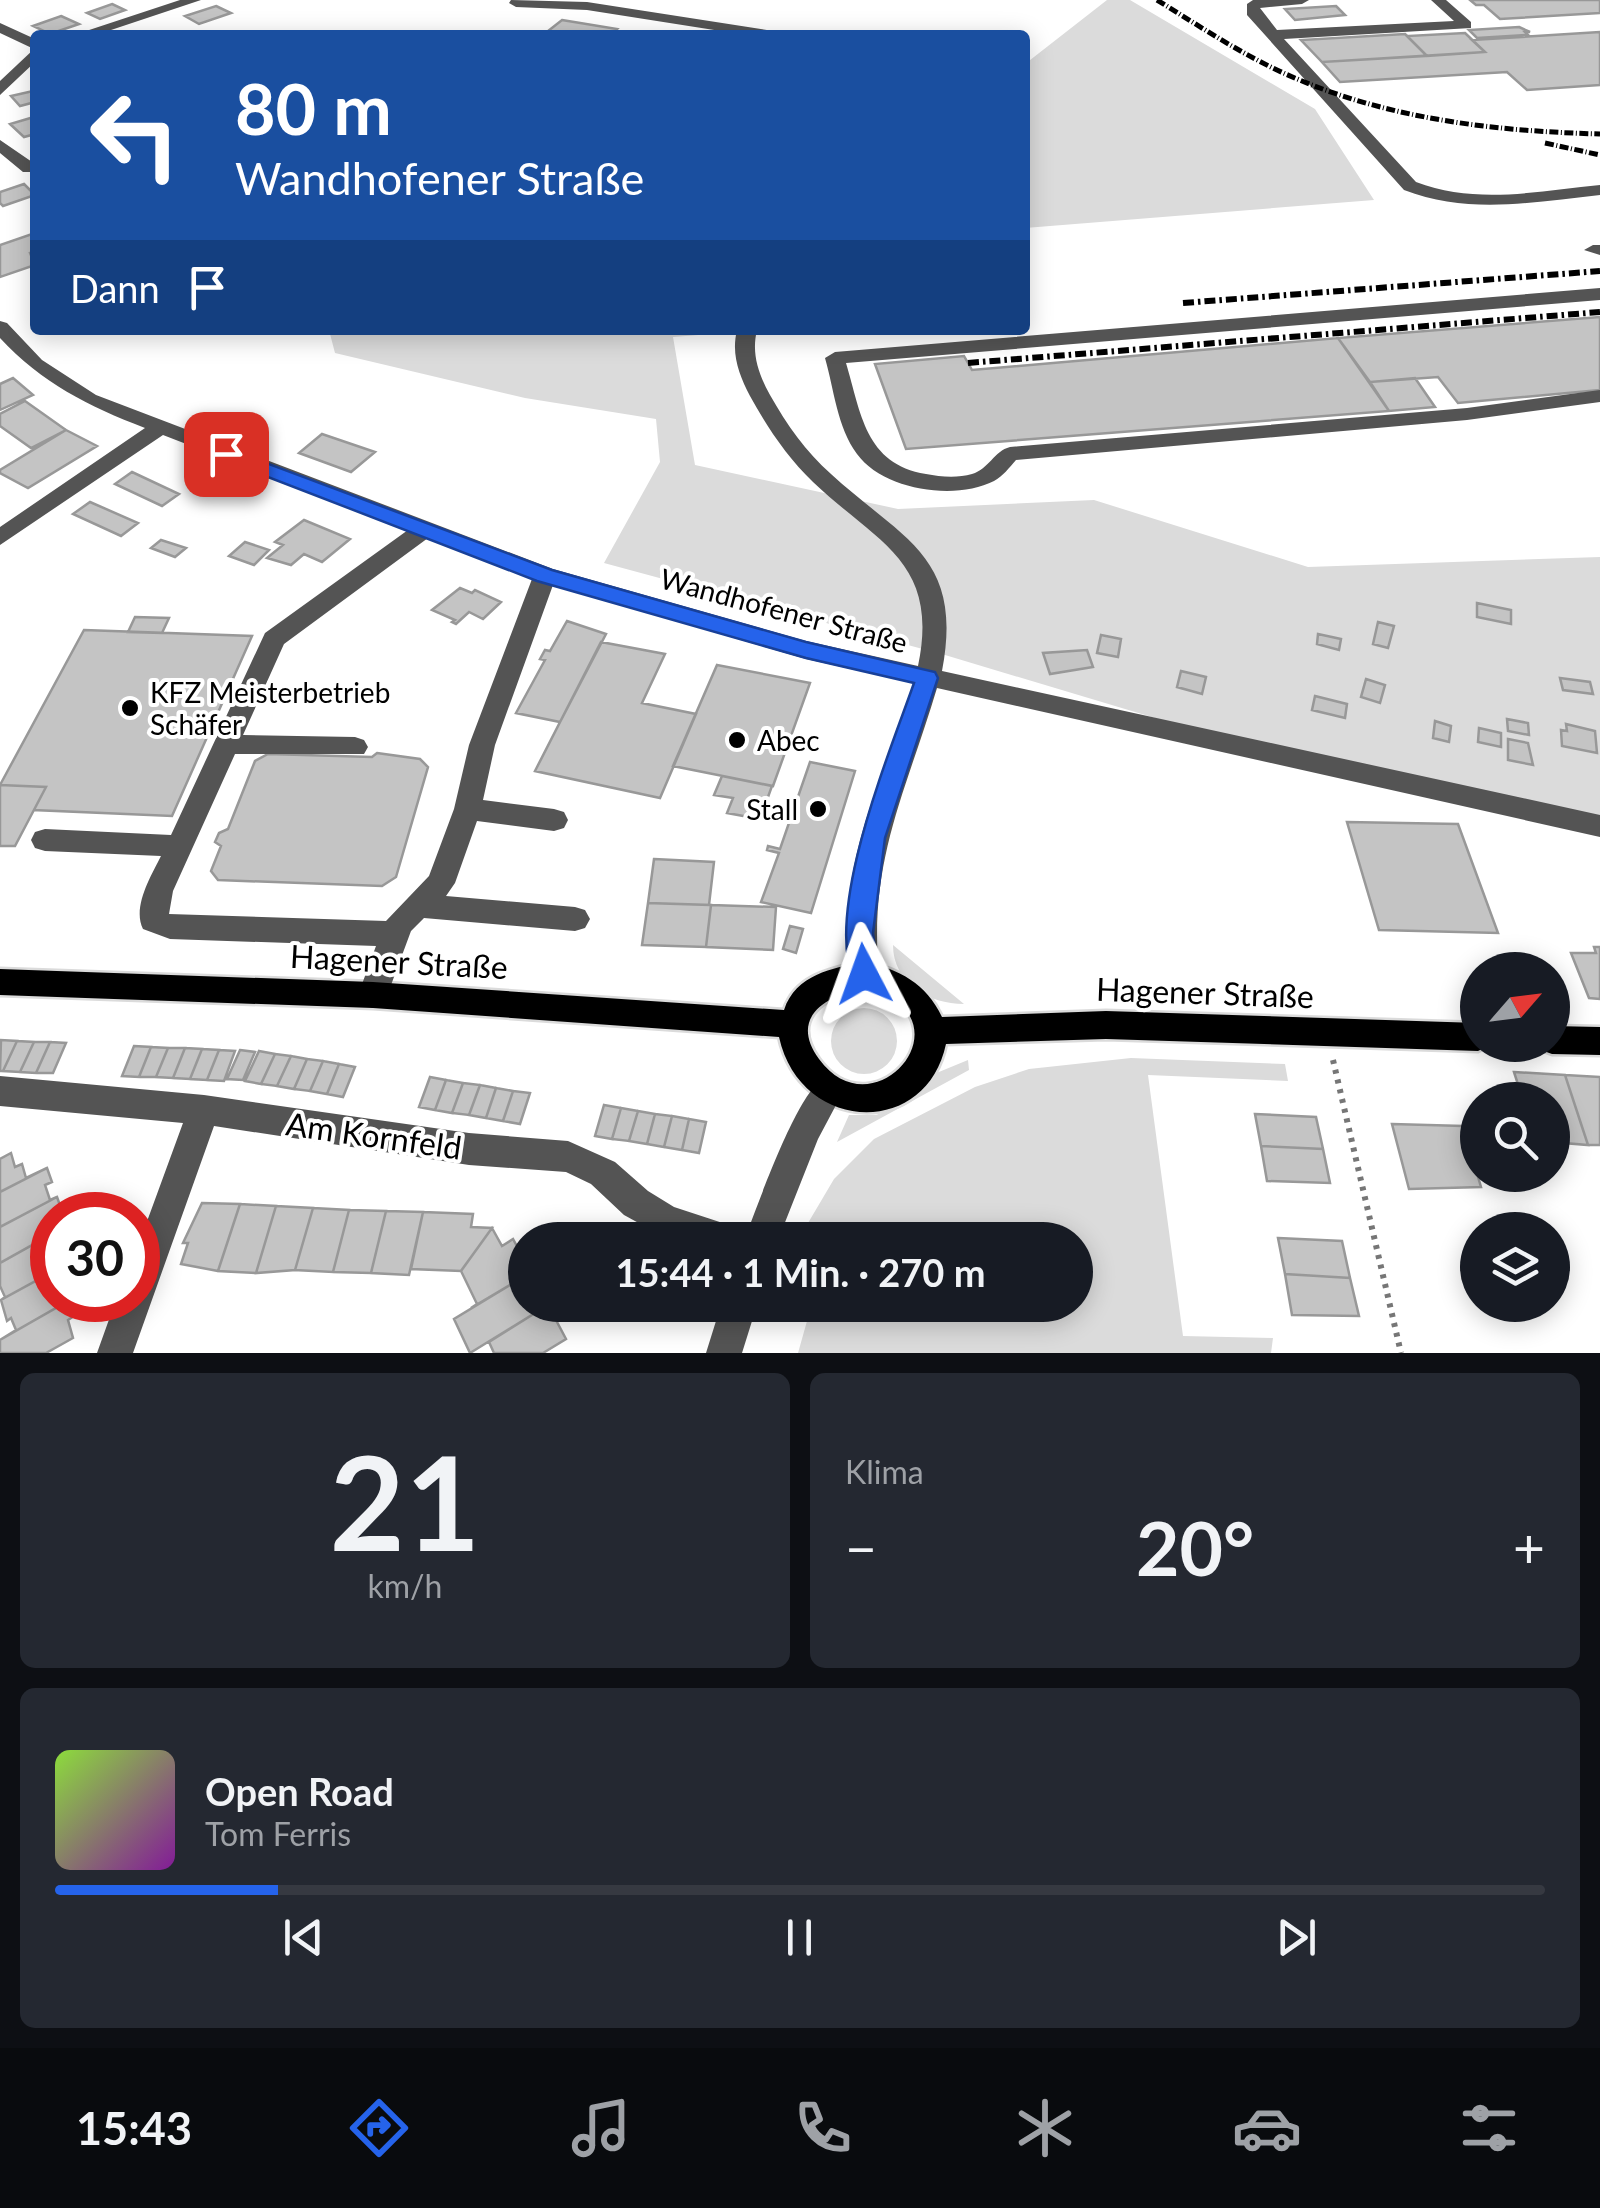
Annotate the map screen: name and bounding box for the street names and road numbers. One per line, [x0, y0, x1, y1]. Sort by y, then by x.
street label: Wandhofener Straße [657, 561, 911, 659]
street label: Hagener Straße [289, 936, 509, 986]
street label: Hagener Straße [1095, 969, 1315, 1015]
street label: Am Kornfeld [284, 1103, 464, 1167]

